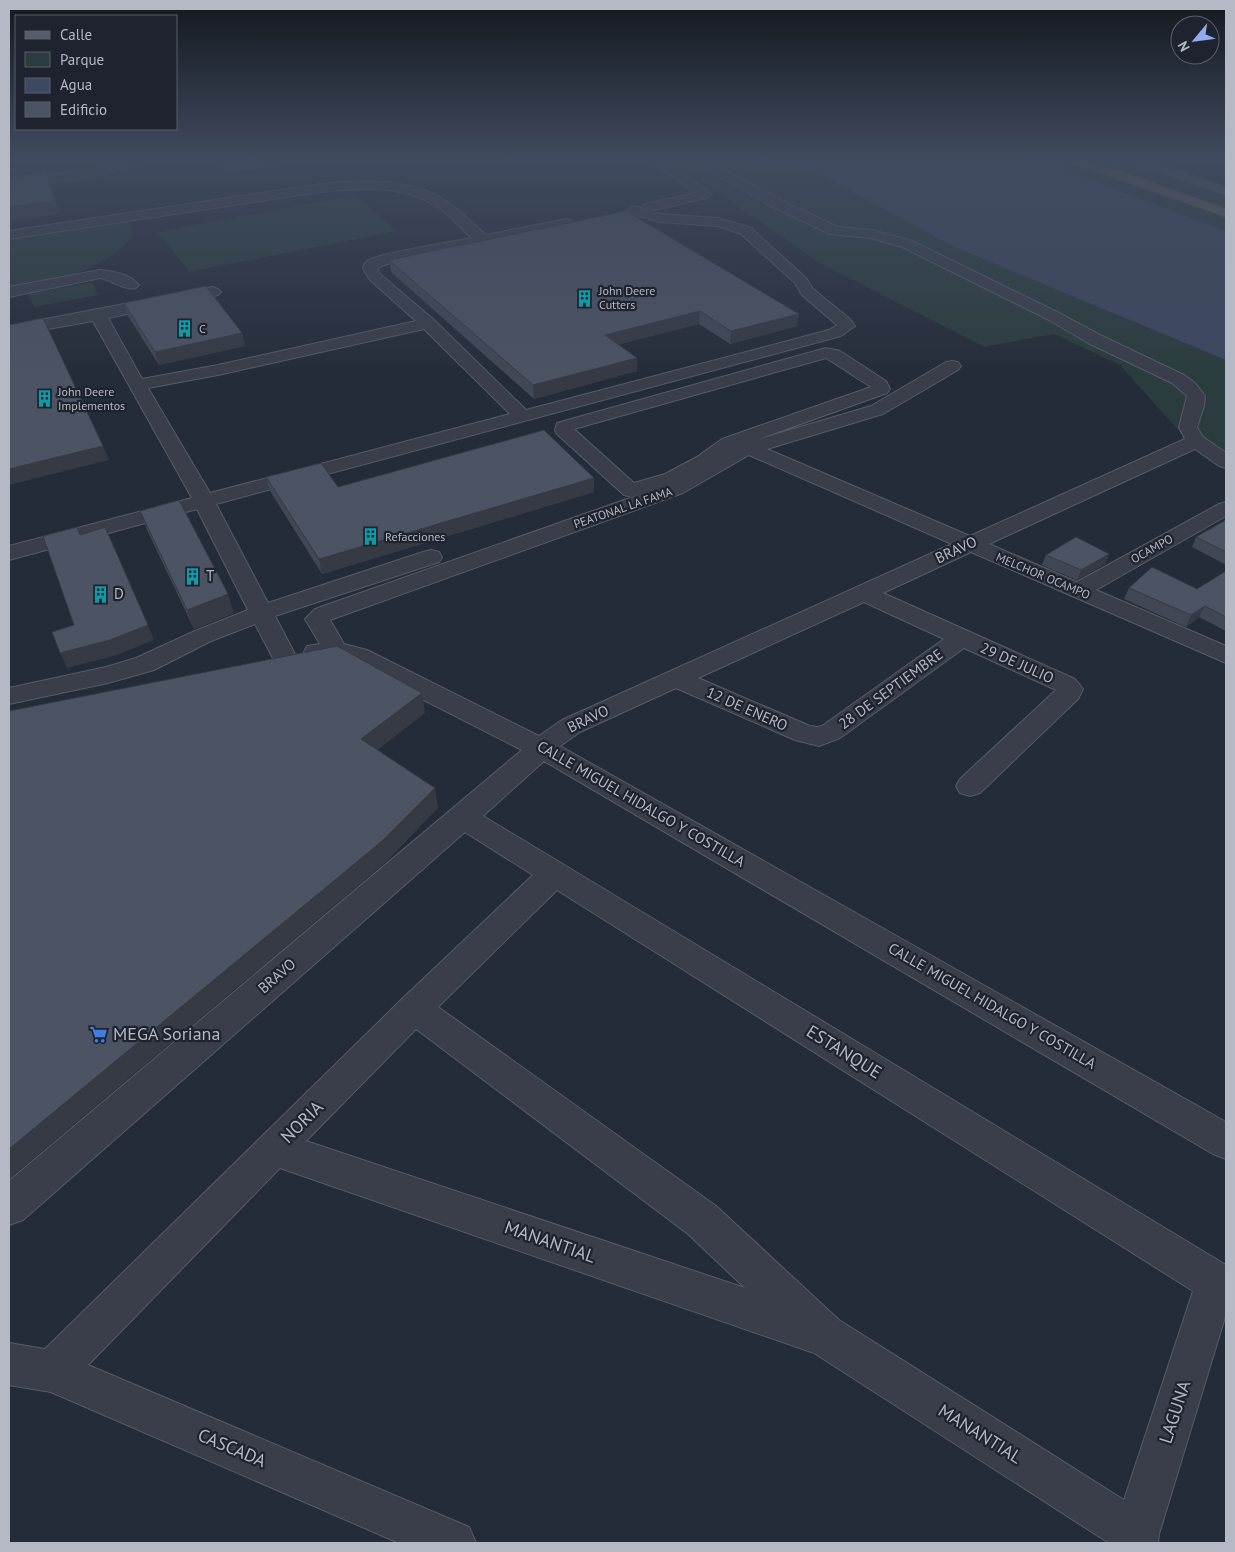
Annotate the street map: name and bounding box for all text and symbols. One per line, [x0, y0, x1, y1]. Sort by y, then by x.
legend [15, 15, 178, 130]
north arrow [1170, 15, 1220, 65]
text: Calle [60, 25, 92, 44]
text: N [1174, 38, 1194, 55]
text: Parque [60, 50, 104, 69]
text: Agua [60, 75, 92, 94]
text: Edificio [60, 100, 107, 119]
place label: John Deere Cutters [598, 283, 655, 312]
building icon: John Deere Cutters [575, 288, 595, 308]
building icon: C [175, 319, 195, 339]
place label: C [199, 321, 206, 336]
place label: John Deere Implementos [57, 384, 125, 413]
building icon: John Deere Implementos [34, 389, 54, 409]
street label: PEATONAL LA FAMA [572, 484, 674, 531]
building icon: Refacciones [361, 527, 381, 547]
place label: Refacciones [385, 529, 445, 544]
street label: OCAMPO [1128, 531, 1175, 566]
street label: BRAVO [932, 532, 980, 567]
street label: MELCHOR OCAMPO [994, 549, 1093, 602]
building icon: T [182, 566, 202, 586]
place label: T [206, 566, 215, 585]
building icon: D [90, 584, 110, 604]
place label: D [114, 584, 124, 603]
street label: 29 DE JULIO [977, 638, 1057, 687]
street label: 28 DE SEPTIEMBRE [835, 644, 947, 733]
street label: 12 DE ENERO [704, 682, 791, 735]
street label: BRAVO [564, 700, 612, 737]
street label: CALLE MIGUEL HIDALGO Y COSTILLA [534, 736, 749, 871]
street label: CALLE MIGUEL HIDALGO Y COSTILLA [885, 938, 1100, 1073]
street label: BRAVO [254, 954, 299, 997]
street label: ESTANQUE [802, 1019, 886, 1084]
place label: MEGA Soriana [113, 1022, 220, 1045]
supermarket icon: MEGA Soriana [89, 1024, 109, 1044]
street label: NORIA [276, 1095, 328, 1148]
street label: MANANTIAL [502, 1215, 599, 1268]
street label: LAGUNA [1154, 1377, 1196, 1446]
street label: MANANTIAL [934, 1399, 1026, 1468]
street label: CASCADA [195, 1423, 270, 1472]

